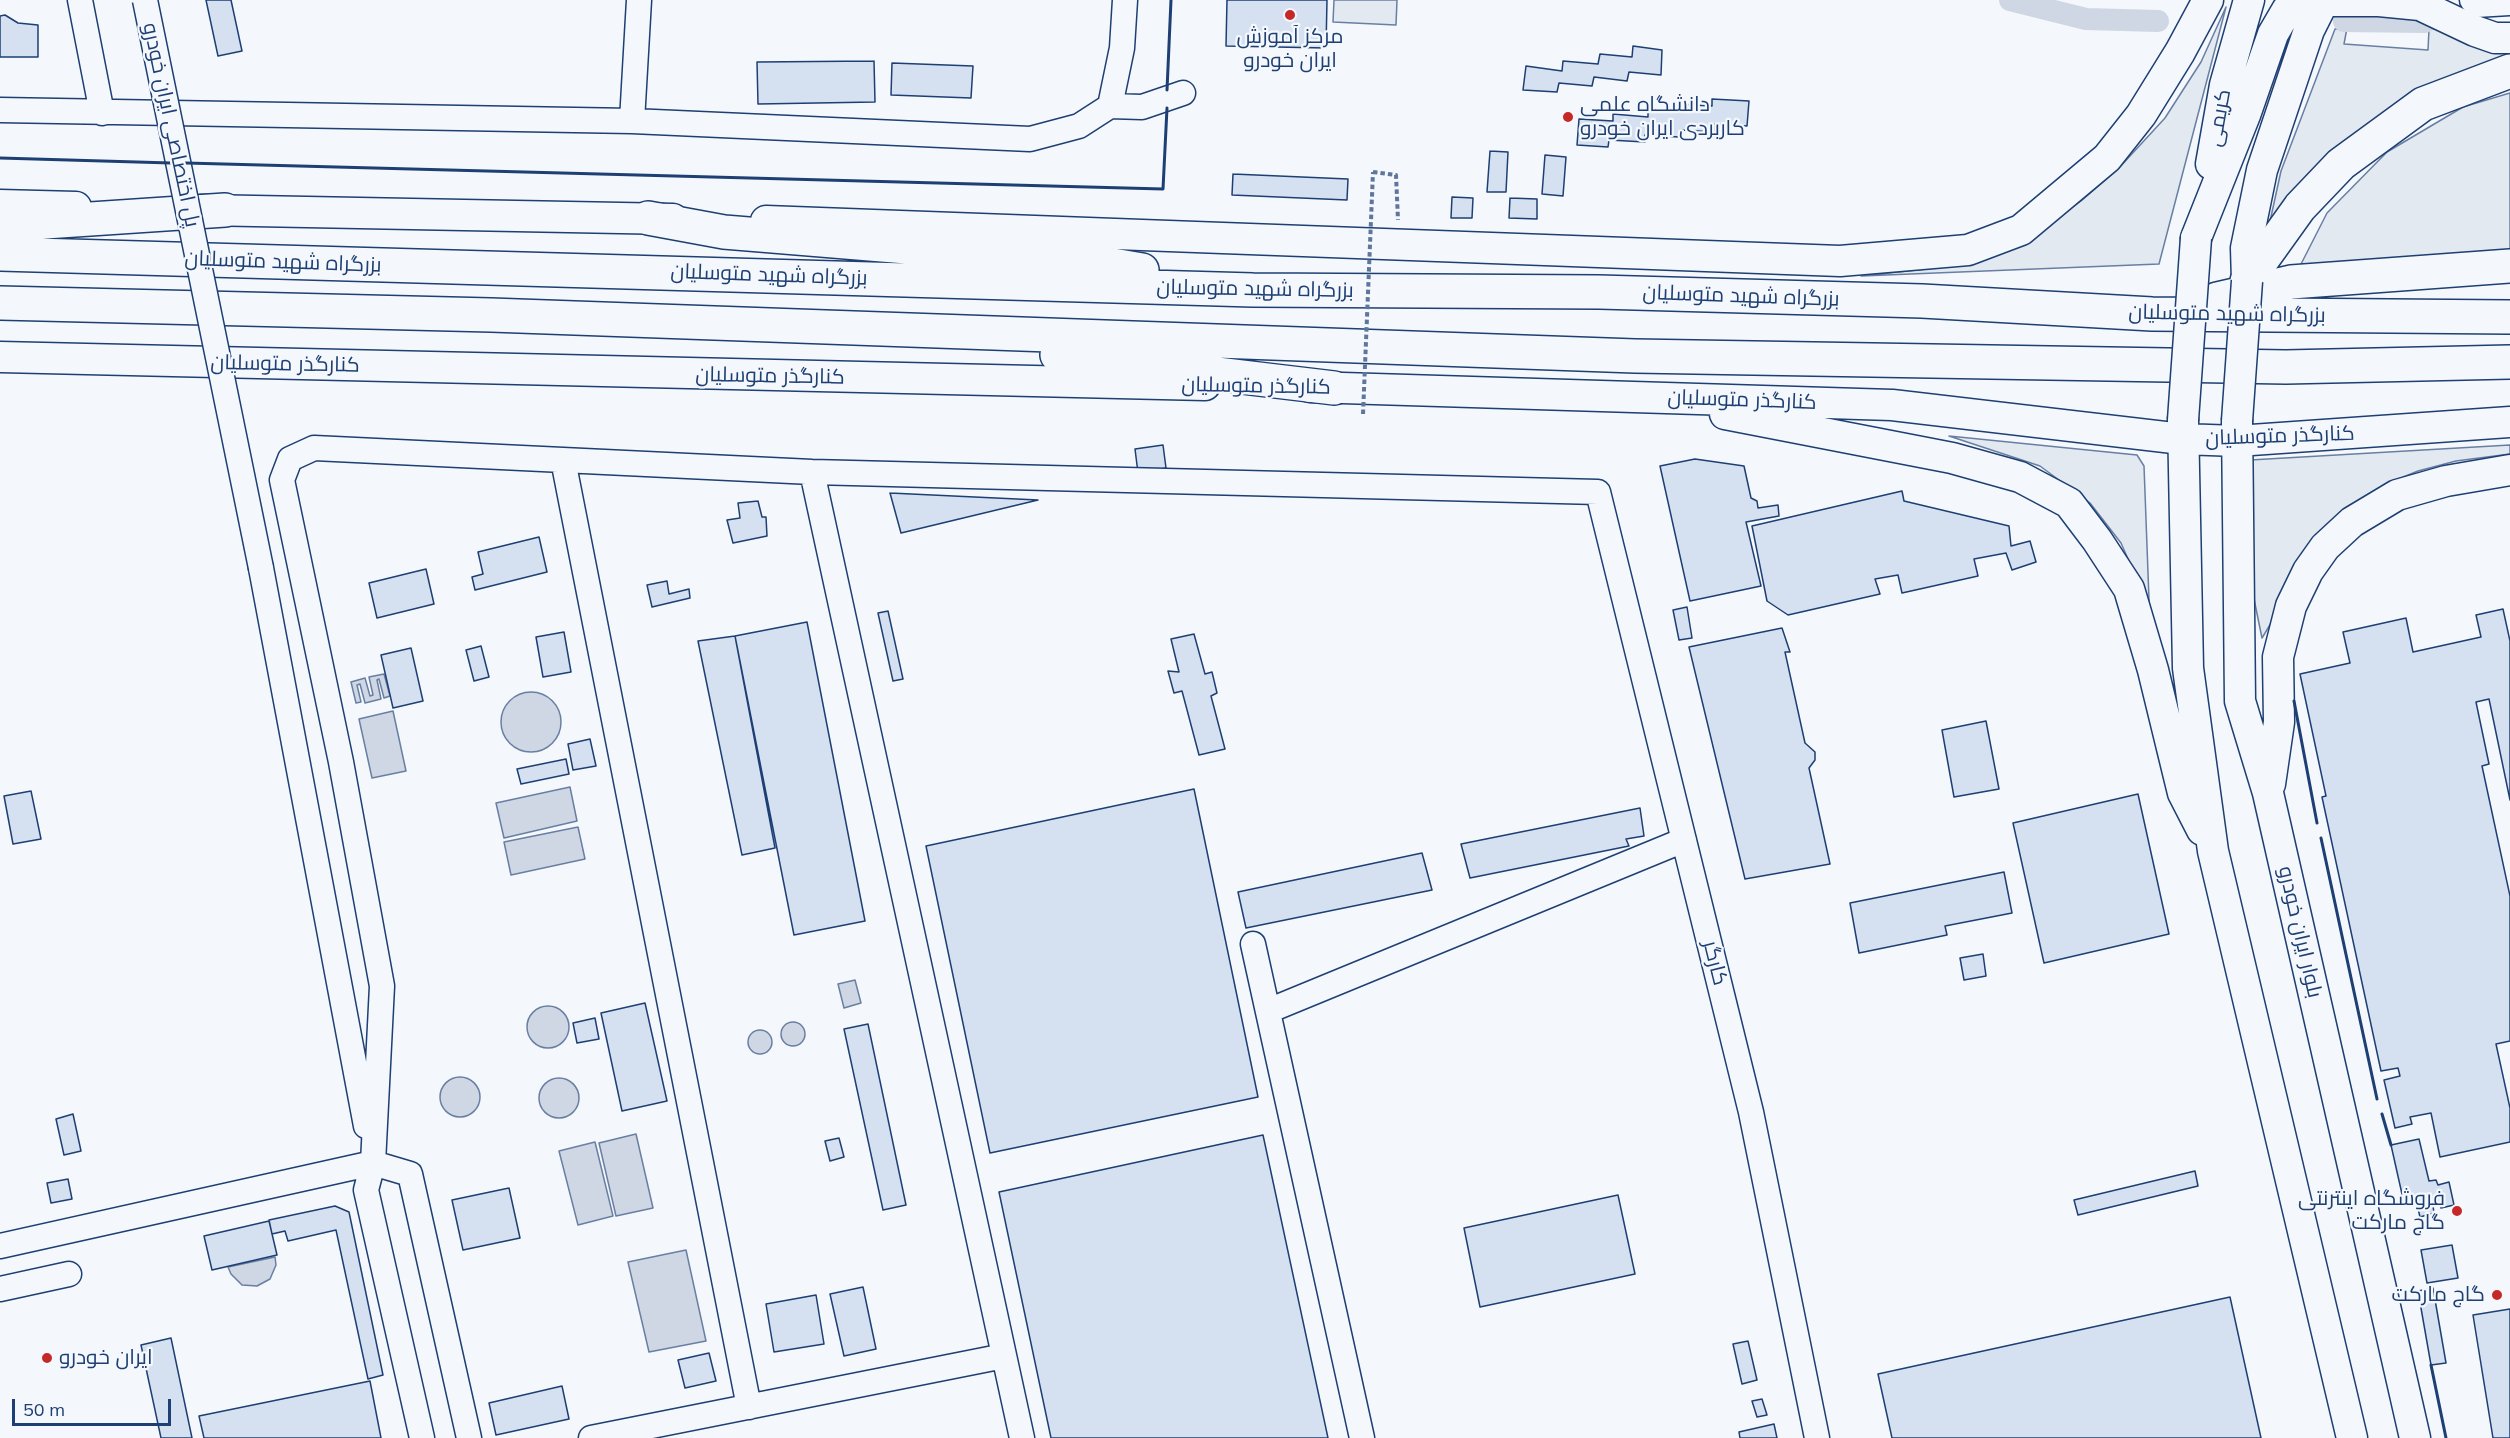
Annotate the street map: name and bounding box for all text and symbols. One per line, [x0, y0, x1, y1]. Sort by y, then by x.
marker: مرکز آموزش ایران خودرو [1283, 8, 1297, 22]
street label: پل اختصاصی ایران خودرو [137, 21, 205, 229]
place label: مرکز آموزش ایران خودرو [1237, 24, 1343, 74]
street label: کریمی [2202, 87, 2236, 149]
place label: دانشگاه علمی کاربردی ایران خودرو [1580, 92, 1745, 142]
marker: دانشگاه علمی کاربردی ایران خودرو [1561, 110, 1575, 124]
street label: بزرگراه شهید متوسلیان [184, 246, 382, 278]
street label: بزرگراه شهید متوسلیان [670, 259, 868, 291]
street label: بزرگراه شهید متوسلیان [1156, 275, 1354, 303]
street label: بزرگراه شهید متوسلیان [1642, 280, 1840, 312]
street label: بزرگراه شهید متوسلیان [2128, 300, 2326, 328]
street label: کنارگذر متوسلیان [210, 350, 360, 378]
street label: کنارگذر متوسلیان [695, 362, 845, 390]
street label: کنارگذر متوسلیان [1181, 372, 1331, 400]
street label: کنارگذر متوسلیان [1667, 385, 1817, 415]
street label: کنارگذر متوسلیان [2205, 421, 2355, 451]
street label: بلوار ایران خودرو [2273, 864, 2327, 1000]
street label: کارگر [1697, 938, 1733, 988]
place label: فروشگاه اینترنتی گاج مارکت [2298, 1186, 2445, 1236]
marker: فروشگاه اینترنتی گاج مارکت [2450, 1204, 2464, 1218]
place label: گاج مارکت [2391, 1282, 2485, 1308]
marker: گاج مارکت [2490, 1288, 2504, 1302]
place label: ایران خودرو [59, 1345, 153, 1371]
marker: ایران خودرو [40, 1351, 54, 1365]
scale bar [15, 1387, 174, 1425]
text: 50 m [23, 1398, 65, 1421]

